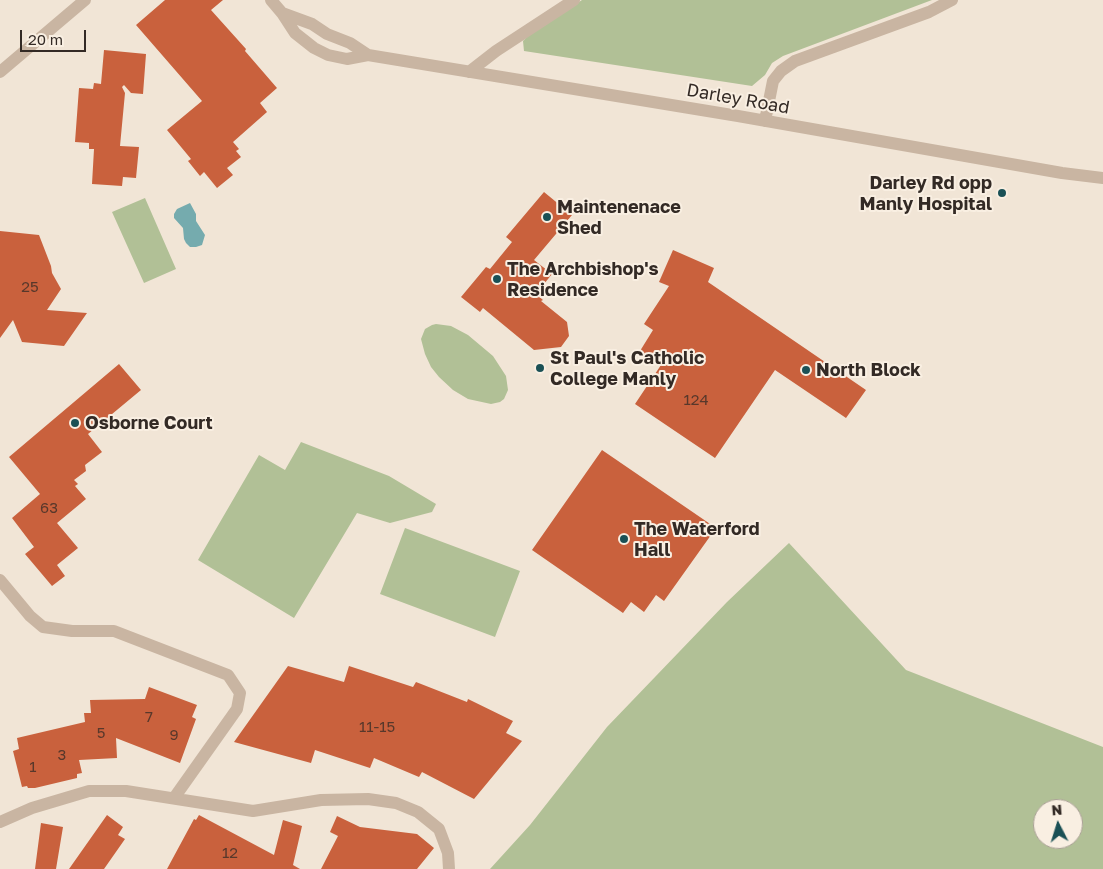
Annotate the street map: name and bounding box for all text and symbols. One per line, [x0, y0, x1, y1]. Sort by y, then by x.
scale bar [22, 20, 89, 52]
text: 20 m [28, 30, 63, 48]
street label: Darley Road [685, 79, 791, 119]
place label: Darley Rd opp Manly Hospital [859, 172, 992, 214]
marker: Darley Rd opp Manly Hospital [996, 187, 1008, 199]
place label: Maintenenace Shed [557, 196, 681, 238]
marker: Maintenenace Shed [541, 211, 553, 223]
place label: The Archbishop's Residence [507, 258, 659, 300]
marker: The Archbishop's Residence [491, 273, 503, 285]
house number: 25 [21, 278, 39, 296]
place label: St Paul's Catholic College Manly [550, 347, 704, 389]
place label: North Block [816, 359, 921, 381]
marker: St Paul's Catholic College Manly [534, 362, 546, 374]
marker: North Block [800, 364, 812, 376]
house number: 124 [683, 391, 709, 409]
place label: Osborne Court [85, 412, 213, 434]
marker: Osborne Court [69, 417, 81, 429]
house number: 63 [40, 499, 58, 517]
place label: The Waterford Hall [634, 518, 760, 560]
marker: The Waterford Hall [618, 533, 630, 545]
house number: 7 [145, 708, 153, 726]
house number: 11-15 [359, 718, 395, 736]
house number: 5 [97, 724, 105, 742]
house number: 9 [169, 726, 179, 744]
house number: 3 [58, 746, 66, 764]
house number: 1 [29, 758, 37, 776]
north arrow [1033, 799, 1083, 849]
text: N [1051, 801, 1063, 818]
house number: 12 [222, 844, 238, 862]

